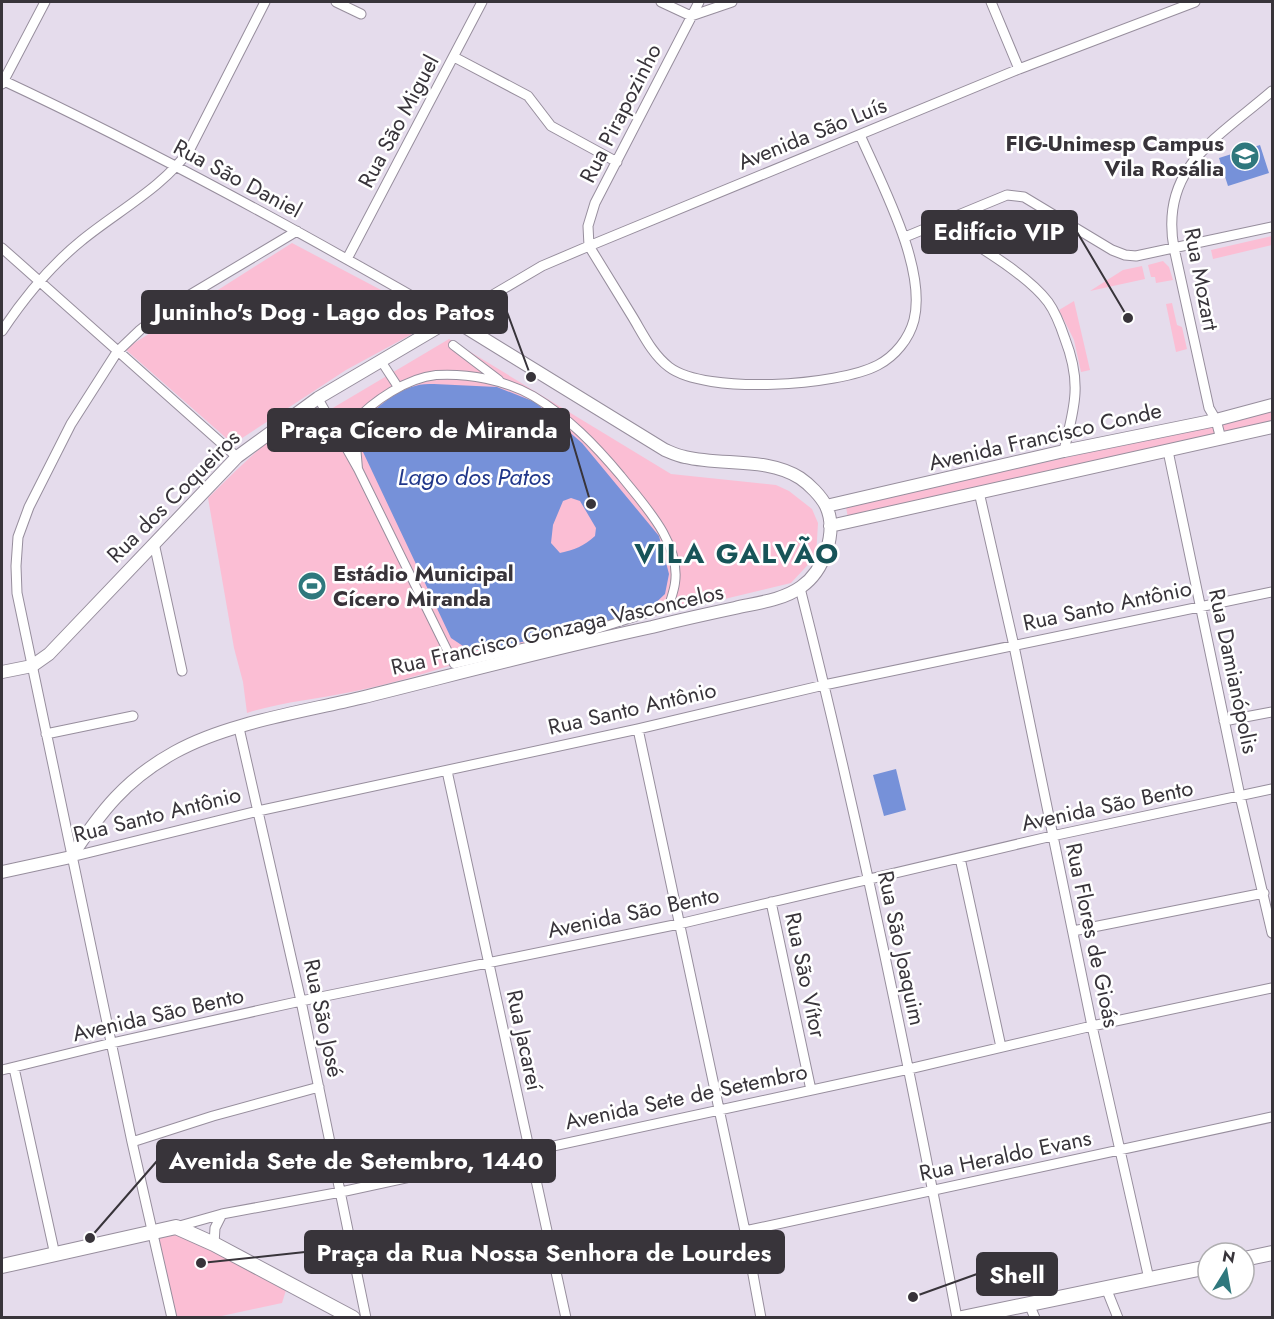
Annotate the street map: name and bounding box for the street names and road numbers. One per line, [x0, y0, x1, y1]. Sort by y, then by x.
street label: Rua Pirapozinho [571, 38, 669, 188]
street label: Rua São Miguel [350, 49, 446, 193]
street label: Avenida São Luís [733, 89, 891, 177]
street label: Rua São Daniel [168, 131, 308, 225]
street label: Rua Mozart [1176, 225, 1228, 334]
street label: Avenida Francisco Conde [925, 394, 1165, 478]
street label: Rua dos Coqueiros [99, 422, 247, 570]
street label: Rua Santo Antônio [1020, 571, 1194, 639]
street label: Rua Francisco Gonzaga Vasconcelos [388, 575, 726, 683]
street label: Rua Damianópolis [1201, 586, 1267, 757]
street label: Rua Santo Antônio [545, 673, 719, 743]
street label: Avenida São Bento [1018, 771, 1196, 839]
street label: Rua Santo Antônio [70, 778, 244, 850]
street label: Rua Flores de Gioás [1058, 840, 1128, 1030]
street label: Rua São Joaquim [870, 868, 934, 1028]
street label: Avenida São Bento [544, 878, 722, 946]
street label: Rua São Vítor [777, 909, 835, 1041]
street label: Rua São José [296, 956, 352, 1080]
street label: Avenida São Bento [69, 979, 247, 1049]
street label: Rua Jacareí [499, 987, 552, 1095]
street label: Avenida Sete de Setembro [562, 1055, 810, 1137]
street label: Rua Heraldo Evans [916, 1121, 1094, 1189]

